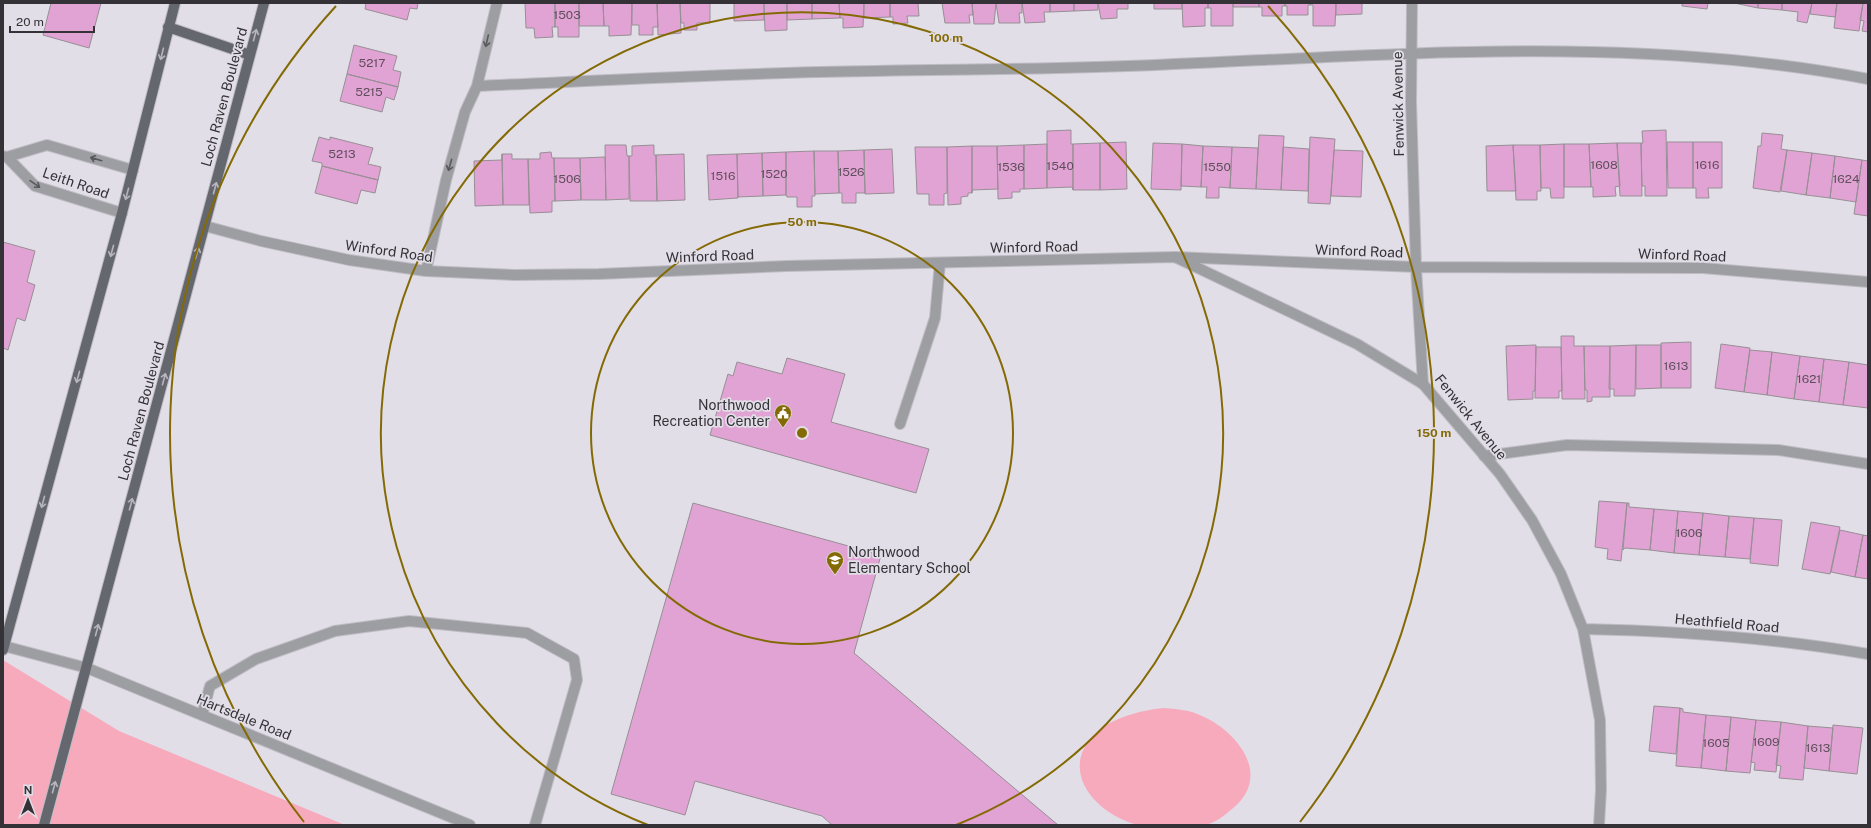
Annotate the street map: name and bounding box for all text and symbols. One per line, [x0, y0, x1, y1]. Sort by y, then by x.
scale bar [10, 8, 94, 34]
house number: 1503 [553, 8, 581, 22]
text: 20 m [16, 15, 44, 29]
street label: Loch Raven Boulevard [198, 26, 250, 168]
one-way arrow [252, 29, 259, 42]
text: 100 m [929, 31, 963, 45]
one-way arrow [482, 34, 490, 47]
one-way arrow [157, 48, 165, 61]
street label: Fenwick Avenue [1389, 51, 1407, 157]
house number: 5217 [359, 56, 385, 70]
house number: 5215 [355, 85, 383, 99]
house number: 5213 [328, 147, 356, 161]
one-way arrow [90, 155, 103, 162]
one-way arrow [446, 158, 453, 171]
house number: 1608 [1590, 158, 1618, 172]
house number: 1616 [1695, 158, 1719, 172]
house number: 1540 [1046, 159, 1074, 173]
house number: 1536 [997, 160, 1025, 174]
house number: 1550 [1203, 160, 1231, 174]
street label: Leith Road [41, 164, 111, 202]
house number: 1526 [837, 165, 865, 179]
house number: 1520 [760, 167, 788, 181]
house number: 1516 [711, 169, 735, 183]
house number: 1506 [553, 172, 581, 186]
house number: 1624 [1832, 172, 1860, 186]
one-way arrow [29, 180, 40, 188]
one-way arrow [212, 182, 219, 195]
one-way arrow [123, 187, 130, 200]
text: 50 m [787, 215, 817, 229]
street label: Winford Road [344, 237, 434, 265]
street label: Winford Road [990, 238, 1078, 256]
street label: Winford Road [1315, 241, 1403, 261]
one-way arrow [108, 244, 115, 257]
street label: Winford Road [1638, 245, 1726, 265]
street label: Winford Road [666, 246, 754, 266]
one-way arrow [194, 247, 202, 260]
street label: Loch Raven Boulevard [115, 340, 167, 482]
house number: 1613 [1664, 359, 1688, 373]
one-way arrow [73, 370, 81, 383]
street label: Fenwick Avenue [1432, 371, 1510, 463]
house number: 1621 [1797, 372, 1821, 386]
one-way arrow [161, 373, 168, 386]
place label: Northwood Recreation Center [652, 397, 770, 429]
public building icon: Northwood Recreation Center [773, 403, 793, 428]
centre of rings [795, 426, 809, 440]
text: 150 m [1417, 426, 1451, 440]
one-way arrow [39, 495, 47, 508]
one-way arrow [128, 498, 135, 511]
house number: 1606 [1675, 526, 1703, 540]
place label: Northwood Elementary School [848, 544, 971, 576]
school or university icon: Northwood Elementary School [825, 550, 845, 575]
street label: Heathfield Road [1674, 610, 1780, 636]
one-way arrow [94, 624, 102, 637]
street label: Hartsdale Road [194, 691, 294, 743]
house number: 1609 [1752, 735, 1780, 749]
house number: 1605 [1702, 736, 1730, 750]
house number: 1613 [1806, 741, 1830, 755]
north arrow [8, 780, 48, 820]
one-way arrow [51, 781, 59, 794]
text: N [24, 784, 32, 796]

